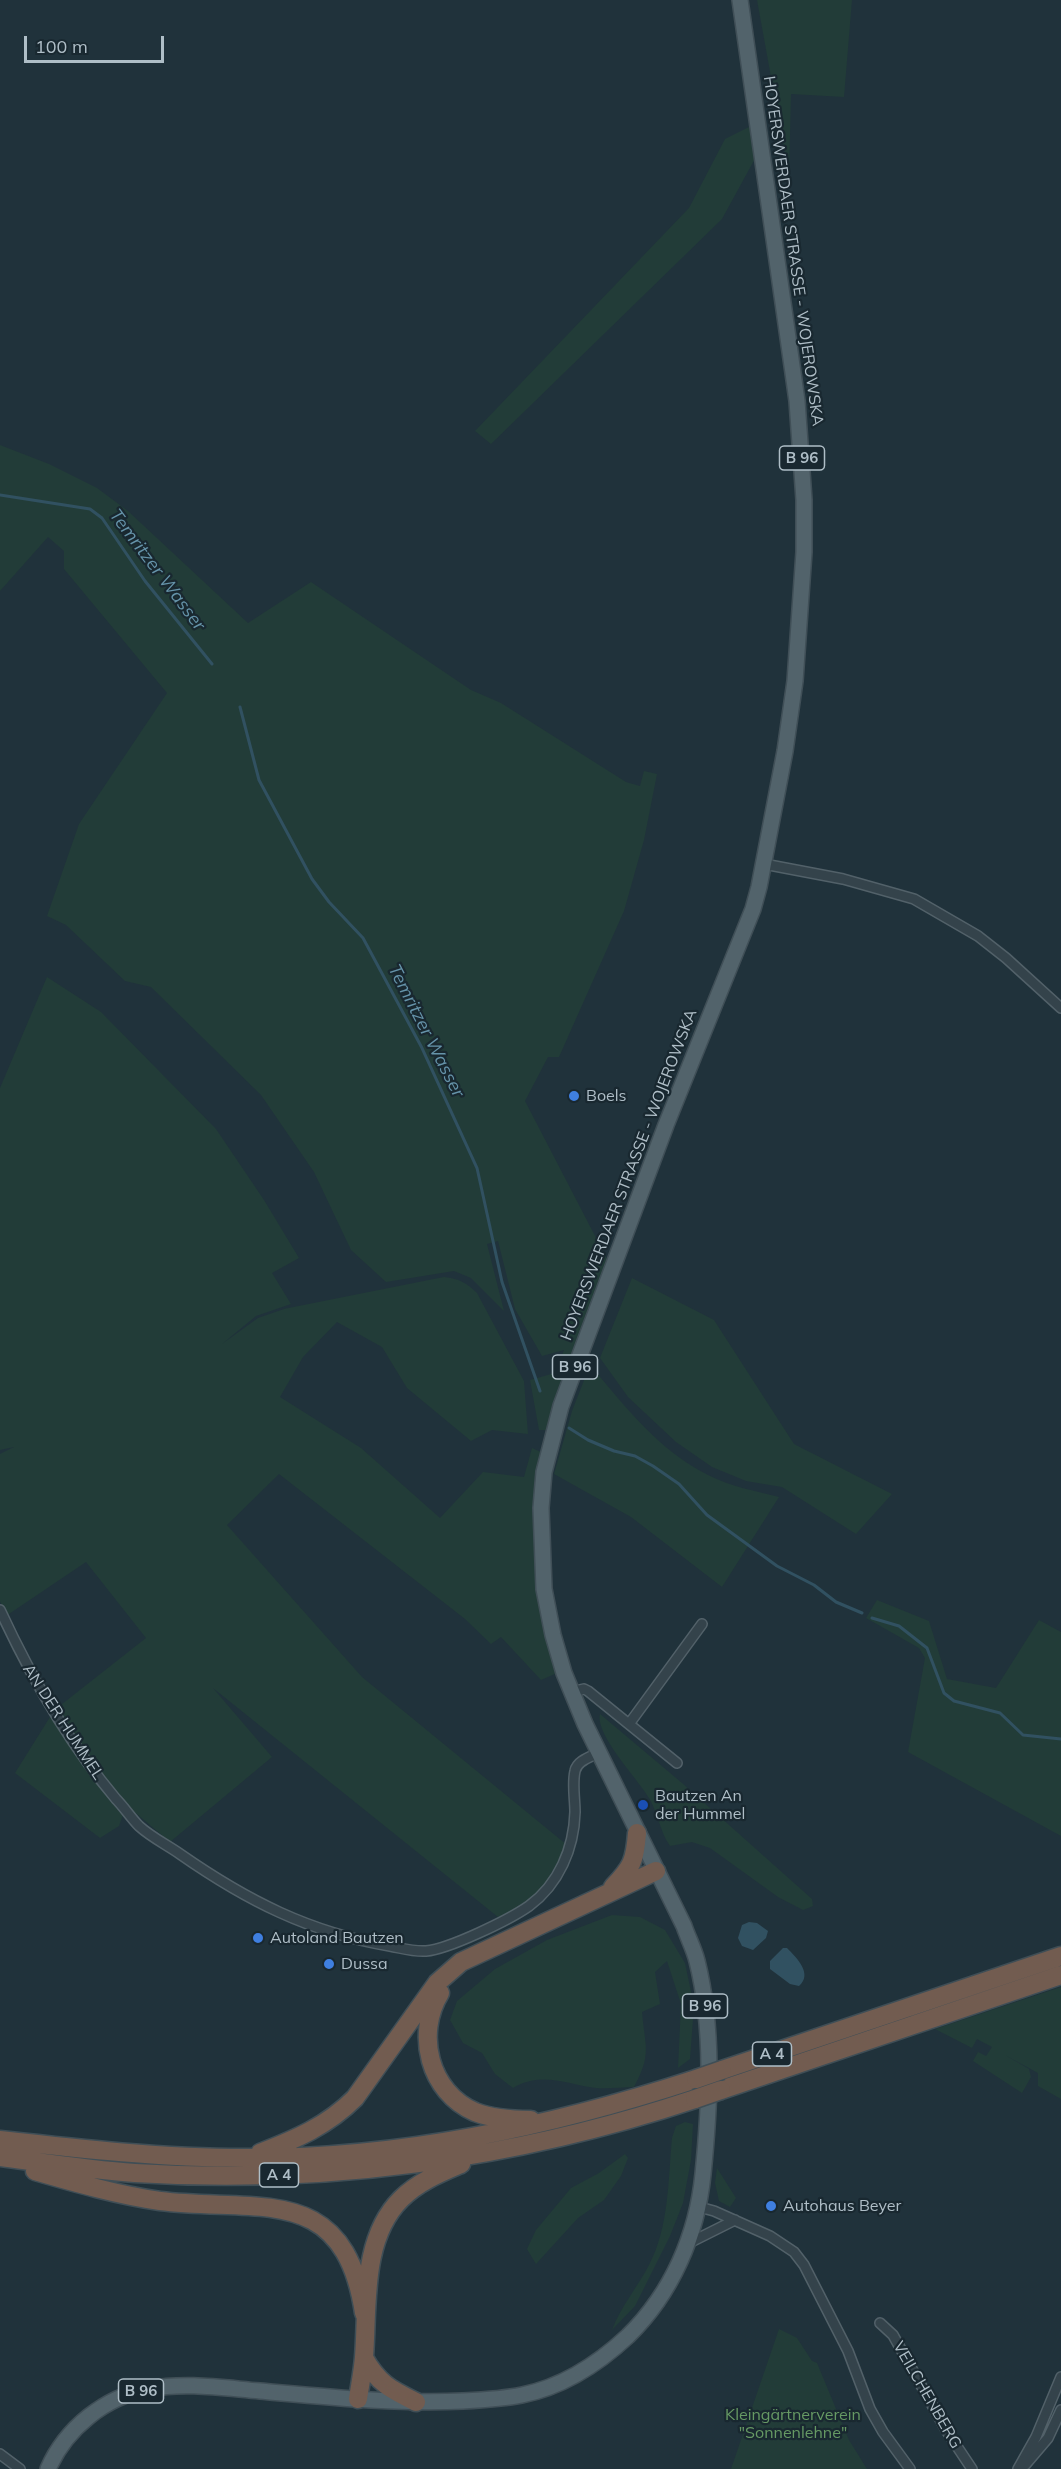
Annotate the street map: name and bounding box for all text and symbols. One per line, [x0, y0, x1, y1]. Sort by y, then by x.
scale bar [27, 24, 166, 62]
text: 100 m [35, 35, 88, 58]
street label: HOYERSWERDAER STRASSE - WOJEROWSKA [759, 75, 827, 427]
road number: B 96 [780, 446, 824, 470]
water label: Temritzer Wasser [104, 505, 210, 635]
water label: Temritzer Wasser [383, 961, 469, 1101]
street label: HOYERSWERDAER STRASSE - WOJEROWSKA [557, 1007, 701, 1343]
place label: Boels [586, 1086, 626, 1106]
marker: Boels [567, 1089, 581, 1103]
road number: B 96 [552, 1355, 598, 1379]
street label: AN DER HUMMEL [18, 1661, 108, 1783]
place label: Bautzen An der Hummel [655, 1786, 745, 1824]
marker: Bautzen An der Hummel [636, 1798, 650, 1812]
place label: Autoland Bautzen [270, 1928, 404, 1948]
marker: Autoland Bautzen [251, 1931, 265, 1945]
place label: Dussa [341, 1954, 388, 1974]
marker: Dussa [322, 1957, 336, 1971]
road number: B 96 [682, 1994, 728, 2018]
road number: A 4 [752, 2042, 792, 2066]
road number: A 4 [260, 2163, 298, 2187]
place label: Autohaus Beyer [783, 2196, 901, 2216]
marker: Autohaus Beyer [764, 2199, 778, 2213]
street label: VEILCHENBERG [889, 2338, 965, 2452]
road number: B 96 [118, 2379, 164, 2403]
park label: Kleingärtnerverein "Sonnenlehne" [725, 2405, 861, 2443]

